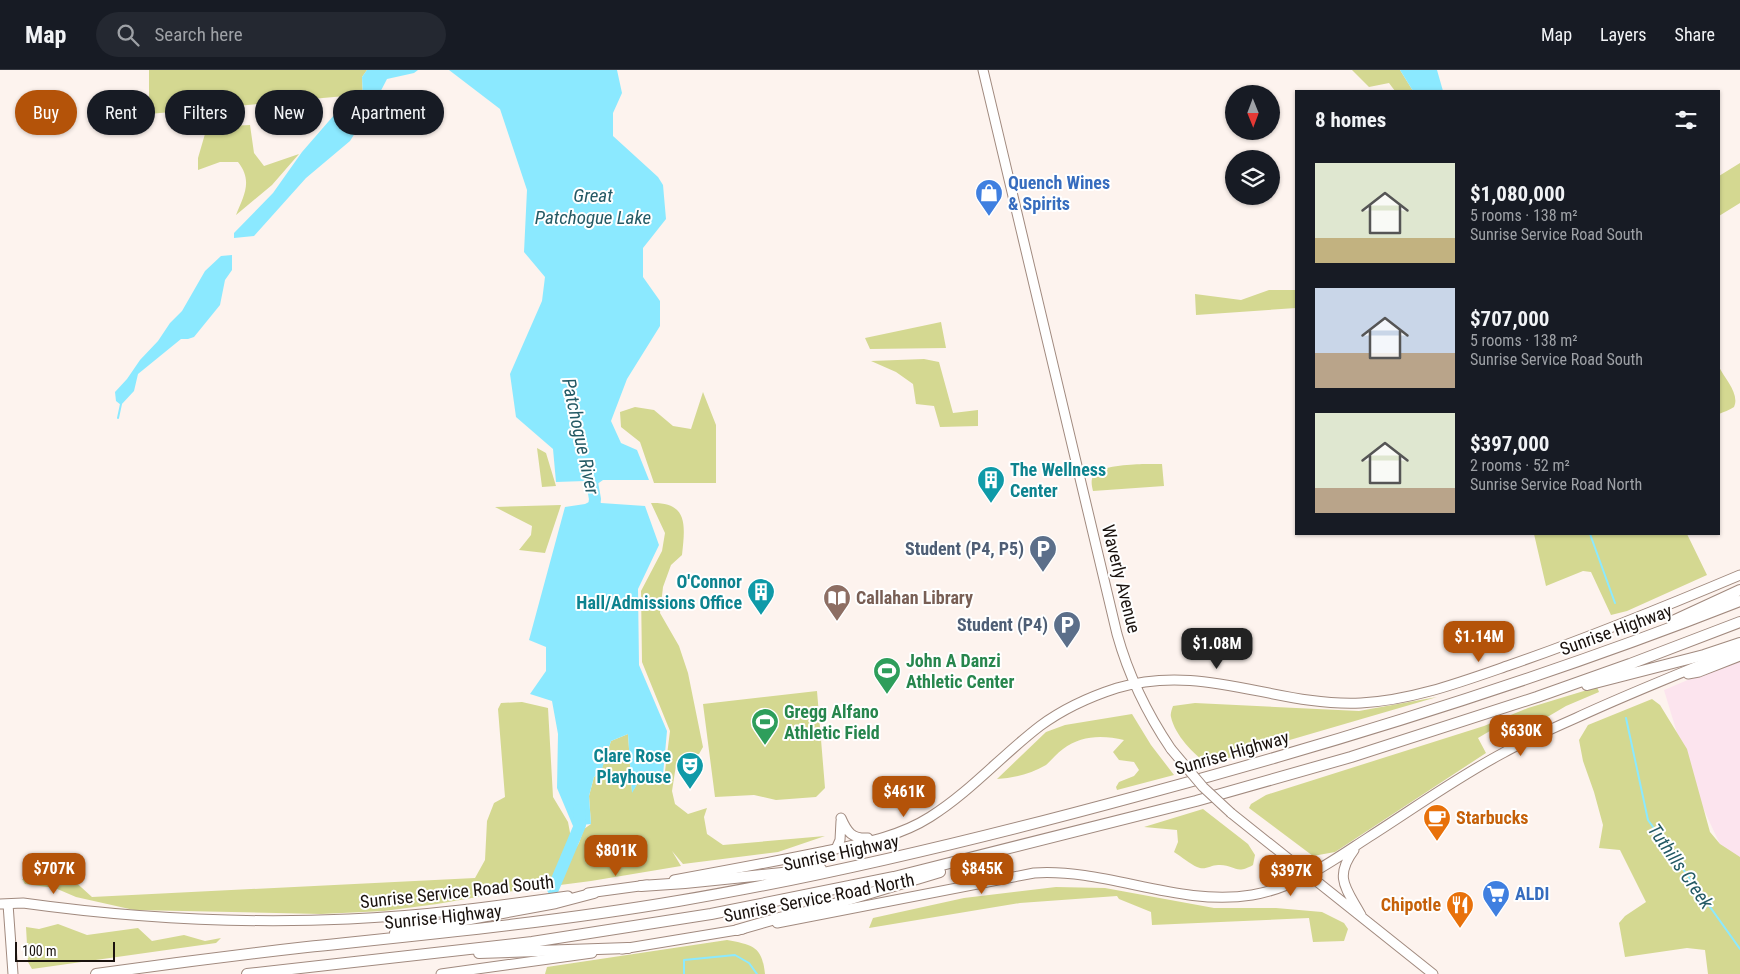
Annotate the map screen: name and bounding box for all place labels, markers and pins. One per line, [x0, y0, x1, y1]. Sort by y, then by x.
place label: Quench Wines & Spirits [1008, 172, 1110, 214]
shop icon: Quench Wines & Spirits [974, 178, 1004, 217]
place label: The Wellness Center [1010, 459, 1106, 501]
building icon: The Wellness Center [976, 465, 1006, 504]
parking icon: Student (P4, P5) [1028, 534, 1058, 573]
place label: Student (P4, P5) [905, 538, 1024, 560]
place label: O'Connor Hall/Admissions Office [576, 571, 742, 613]
building icon: O'Connor Hall/Admissions Office [746, 577, 776, 616]
library icon: Callahan Library [822, 583, 852, 622]
place label: Callahan Library [856, 587, 973, 608]
parking icon: Student (P4) [1052, 610, 1082, 649]
place label: Student (P4) [957, 614, 1048, 636]
pin: $1.14M [1438, 620, 1520, 663]
pin: $1.08M [1176, 628, 1258, 670]
place label: John A Danzi Athletic Center [906, 650, 1014, 692]
sports icon: John A Danzi Athletic Center [872, 656, 902, 695]
place label: Gregg Alfano Athletic Field [784, 701, 880, 743]
sports icon: Gregg Alfano Athletic Field [750, 707, 780, 746]
pin: $630K [1486, 714, 1556, 757]
place label: Clare Rose Playhouse [593, 745, 671, 787]
theatre icon: Clare Rose Playhouse [675, 751, 705, 790]
pin: $461K [869, 776, 939, 818]
cafe icon: Starbucks [1422, 803, 1452, 842]
place label: Starbucks [1456, 807, 1529, 828]
pin: $801K [581, 834, 651, 877]
pin: $707K [19, 852, 89, 895]
pin: $845K [947, 852, 1017, 895]
pin: $397K [1256, 854, 1326, 897]
supermarket icon: ALDI [1481, 879, 1511, 918]
place label: ALDI [1515, 883, 1549, 904]
restaurant icon: Chipotle [1445, 890, 1475, 929]
place label: Chipotle [1381, 894, 1441, 915]

